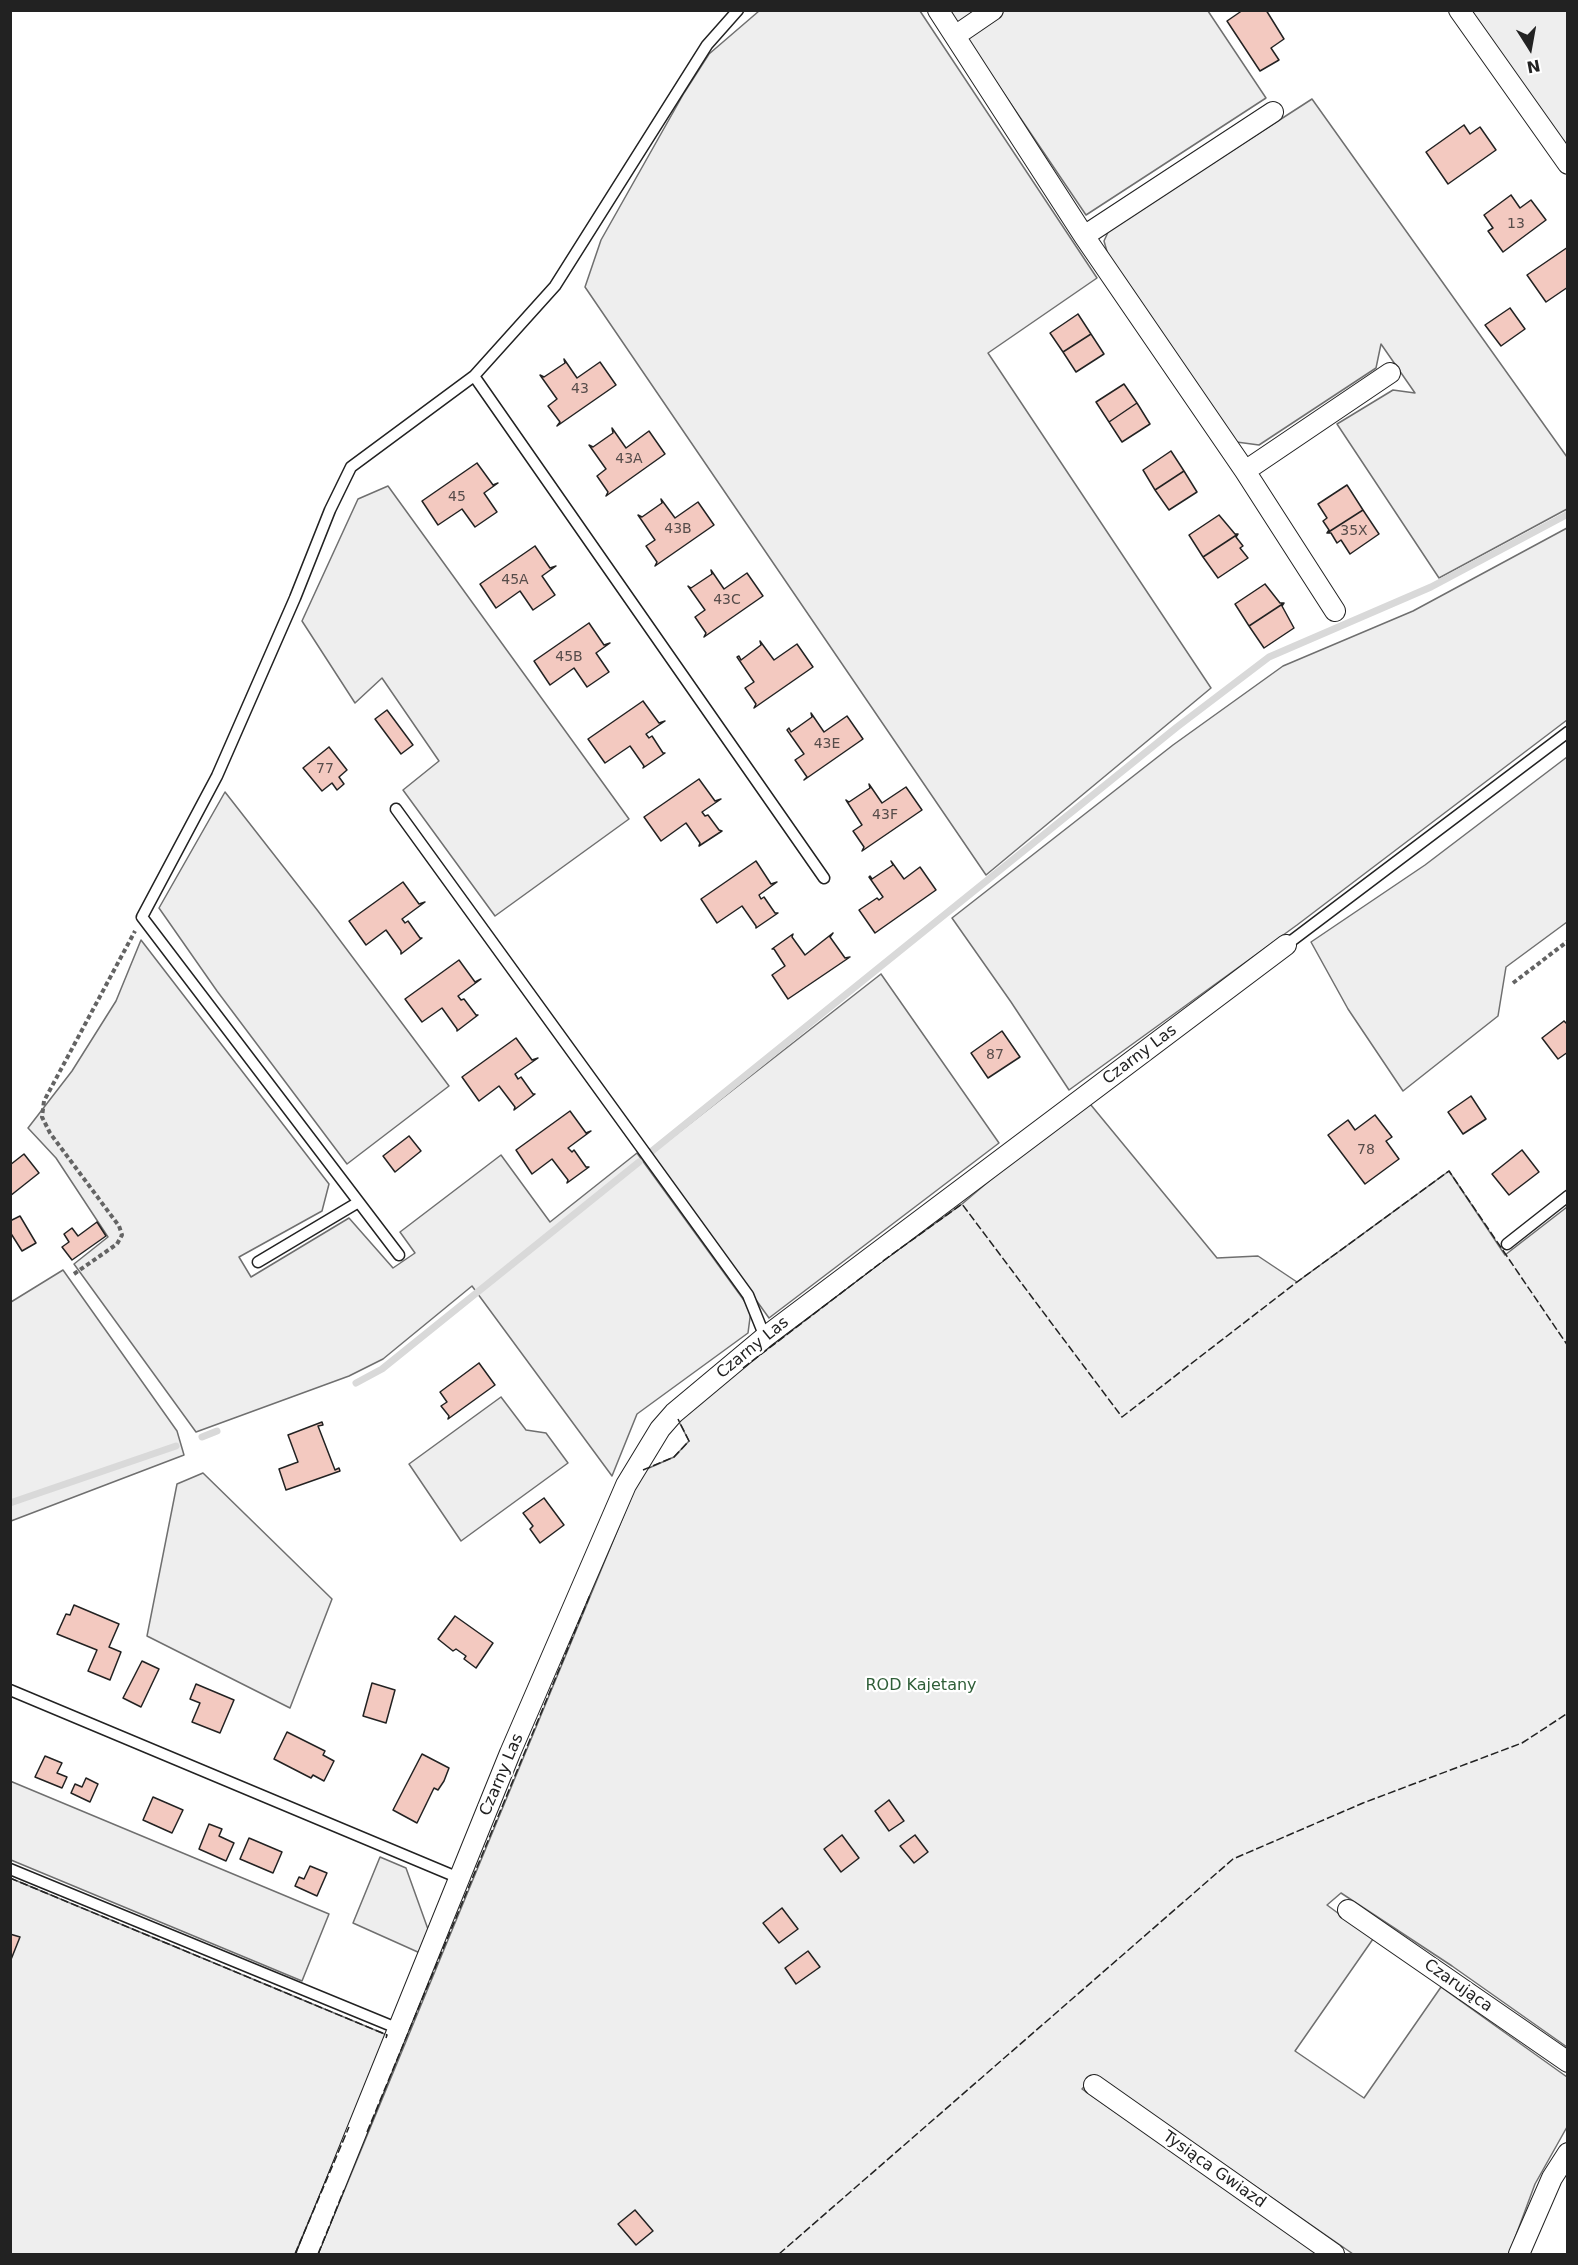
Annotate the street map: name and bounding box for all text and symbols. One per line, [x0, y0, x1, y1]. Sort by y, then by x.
north arrow [1500, 18, 1560, 78]
text: N [1525, 56, 1542, 77]
house number: 13 [1507, 216, 1525, 232]
house number: 43 [571, 381, 589, 397]
house number: 43A [615, 451, 643, 467]
house number: 45 [448, 489, 466, 505]
house number: 43B [664, 521, 692, 537]
house number: 35X [1340, 523, 1368, 539]
house number: 45A [501, 572, 529, 588]
house number: 43C [713, 592, 741, 608]
house number: 45B [555, 649, 583, 665]
house number: 43E [814, 736, 840, 752]
house number: 77 [316, 761, 334, 777]
house number: 43F [872, 807, 898, 823]
street label: Czarny Las [1099, 1021, 1181, 1089]
house number: 87 [986, 1047, 1004, 1063]
house number: 78 [1357, 1142, 1375, 1158]
street label: Czarny Las [713, 1313, 793, 1383]
park label: ROD Kajetany [865, 1676, 977, 1696]
street label: Czarny Las [476, 1731, 528, 1819]
street label: Czarująca [1420, 1955, 1496, 2017]
street label: Tysiąca Gwiazd [1159, 2127, 1269, 2213]

